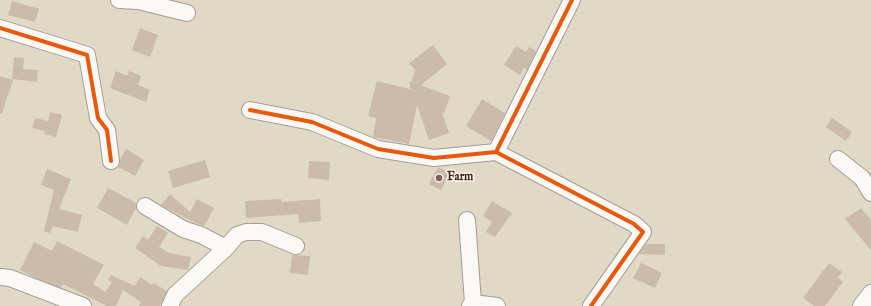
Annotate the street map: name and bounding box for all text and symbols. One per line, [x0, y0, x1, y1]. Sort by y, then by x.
place label: Farm [447, 171, 473, 185]
marker: Farm [434, 173, 444, 183]

